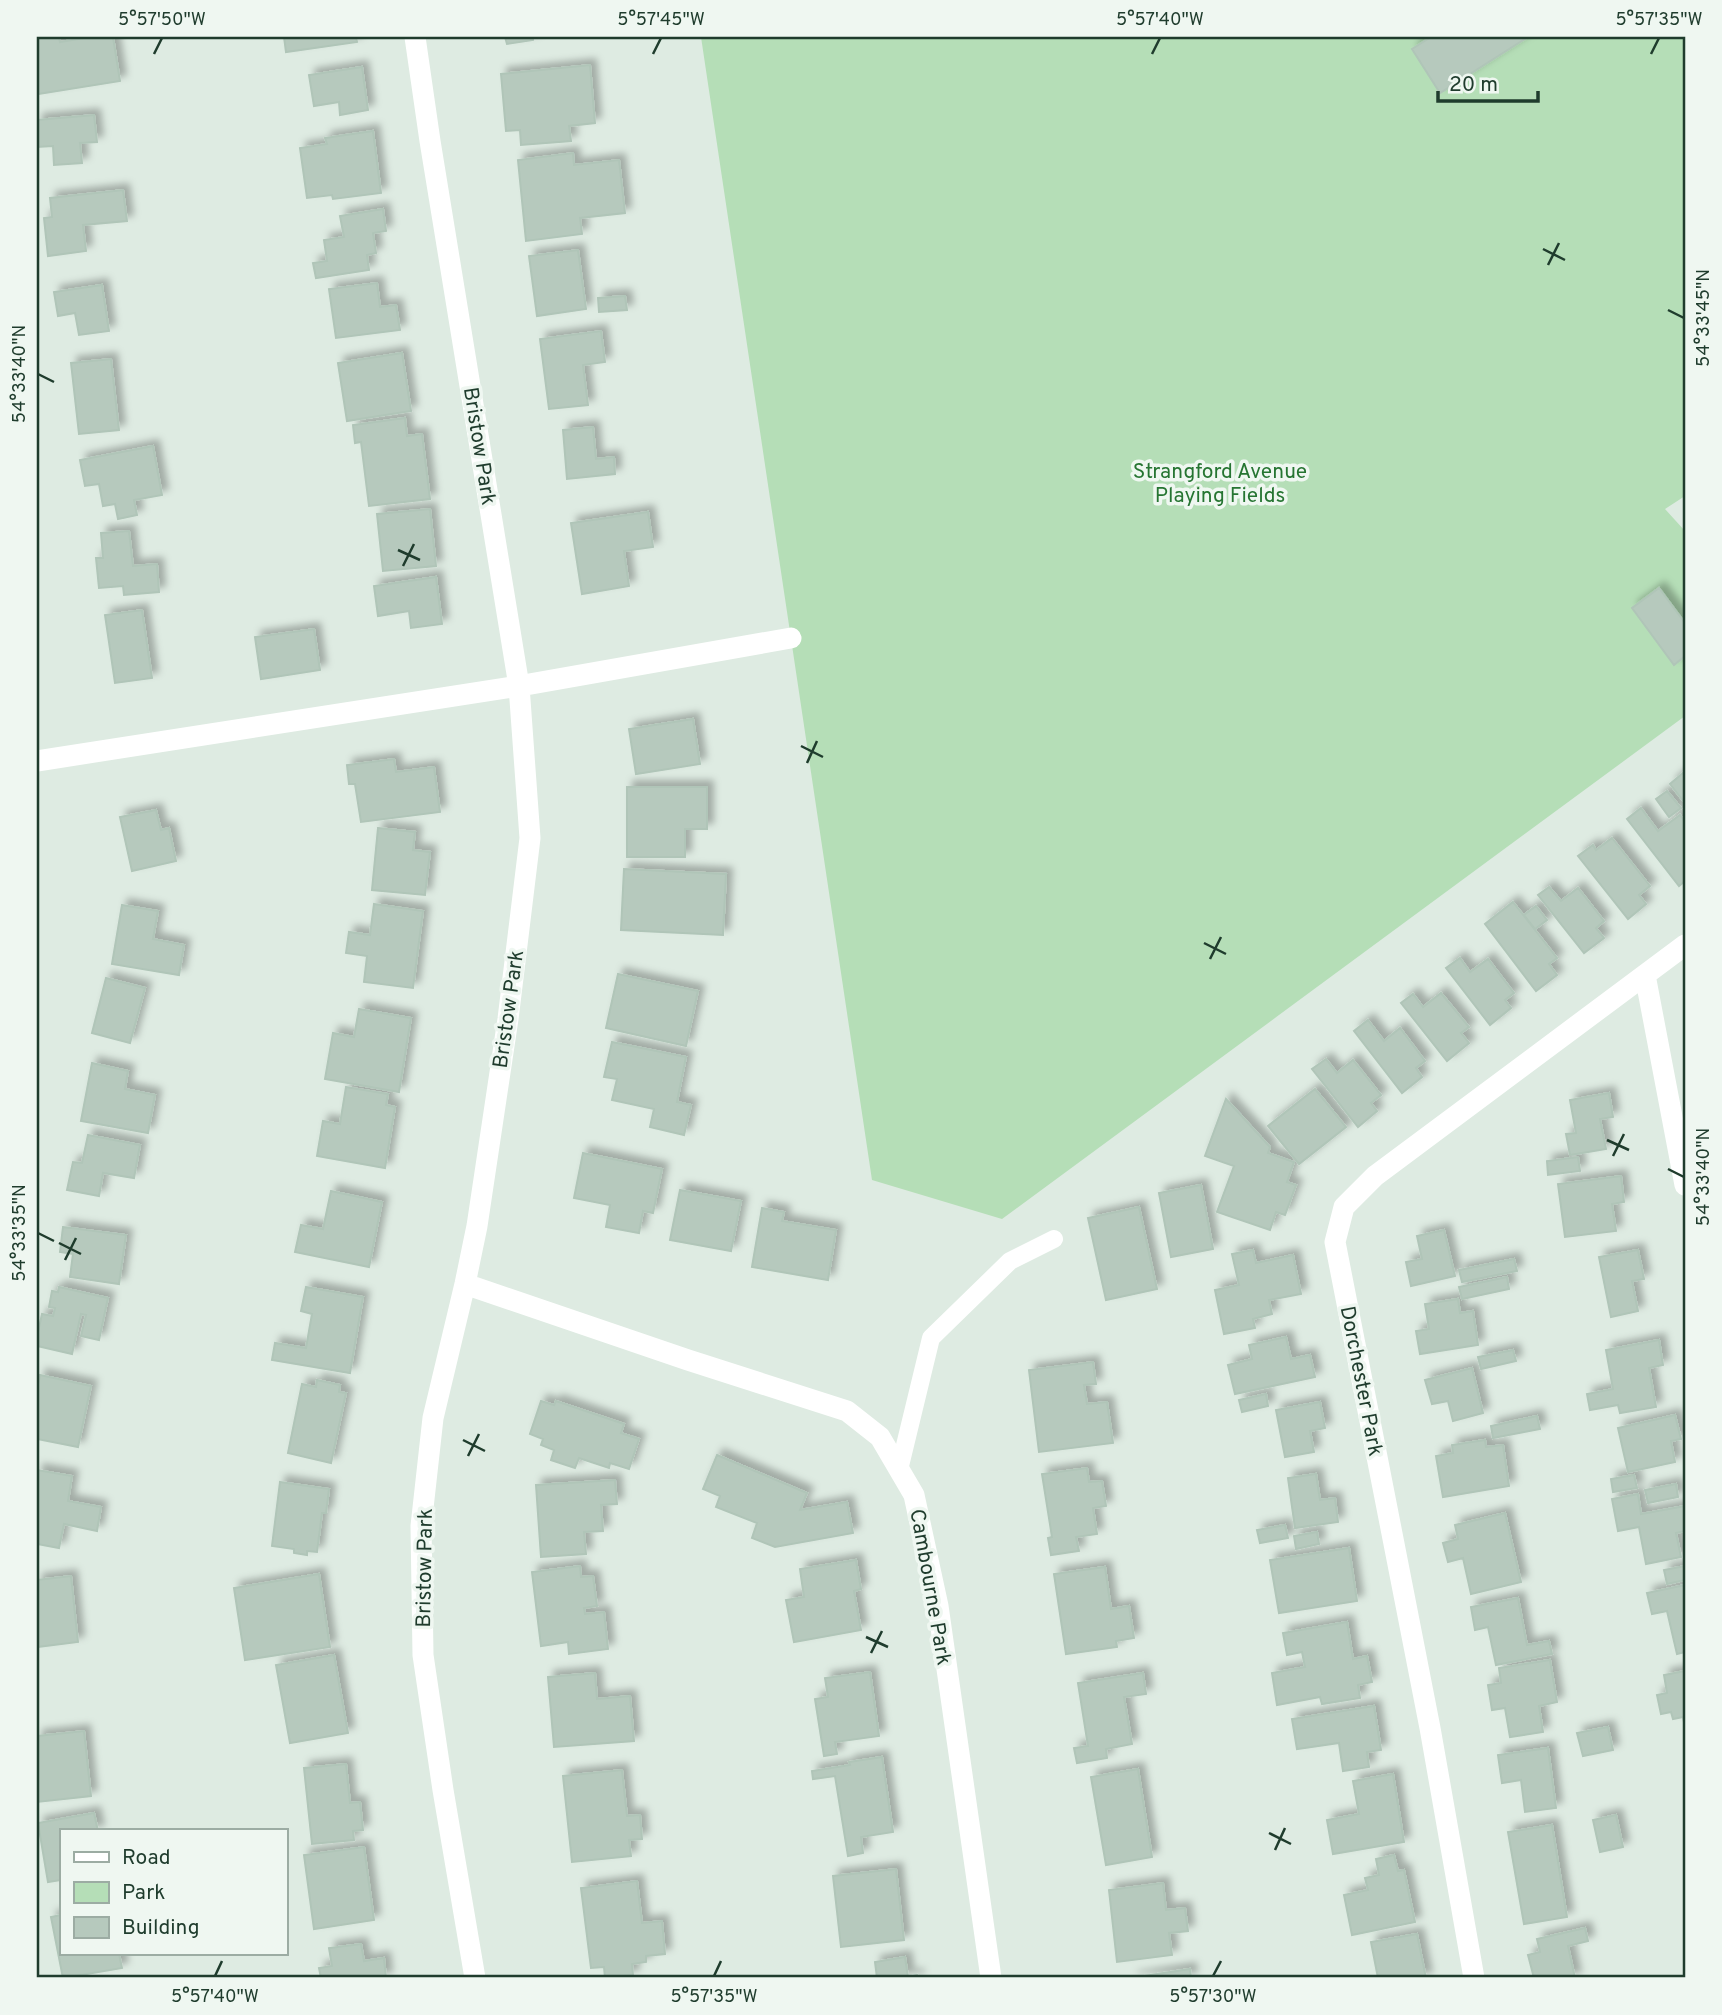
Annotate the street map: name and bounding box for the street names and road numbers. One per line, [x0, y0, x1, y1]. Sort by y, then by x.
street label: Bristow Park [456, 385, 501, 507]
street label: Bristow Park [488, 948, 531, 1070]
street label: Dorchester Park [1333, 1304, 1388, 1459]
street label: Cambourne Park [902, 1507, 957, 1668]
street label: Bristow Park [411, 1508, 440, 1628]

